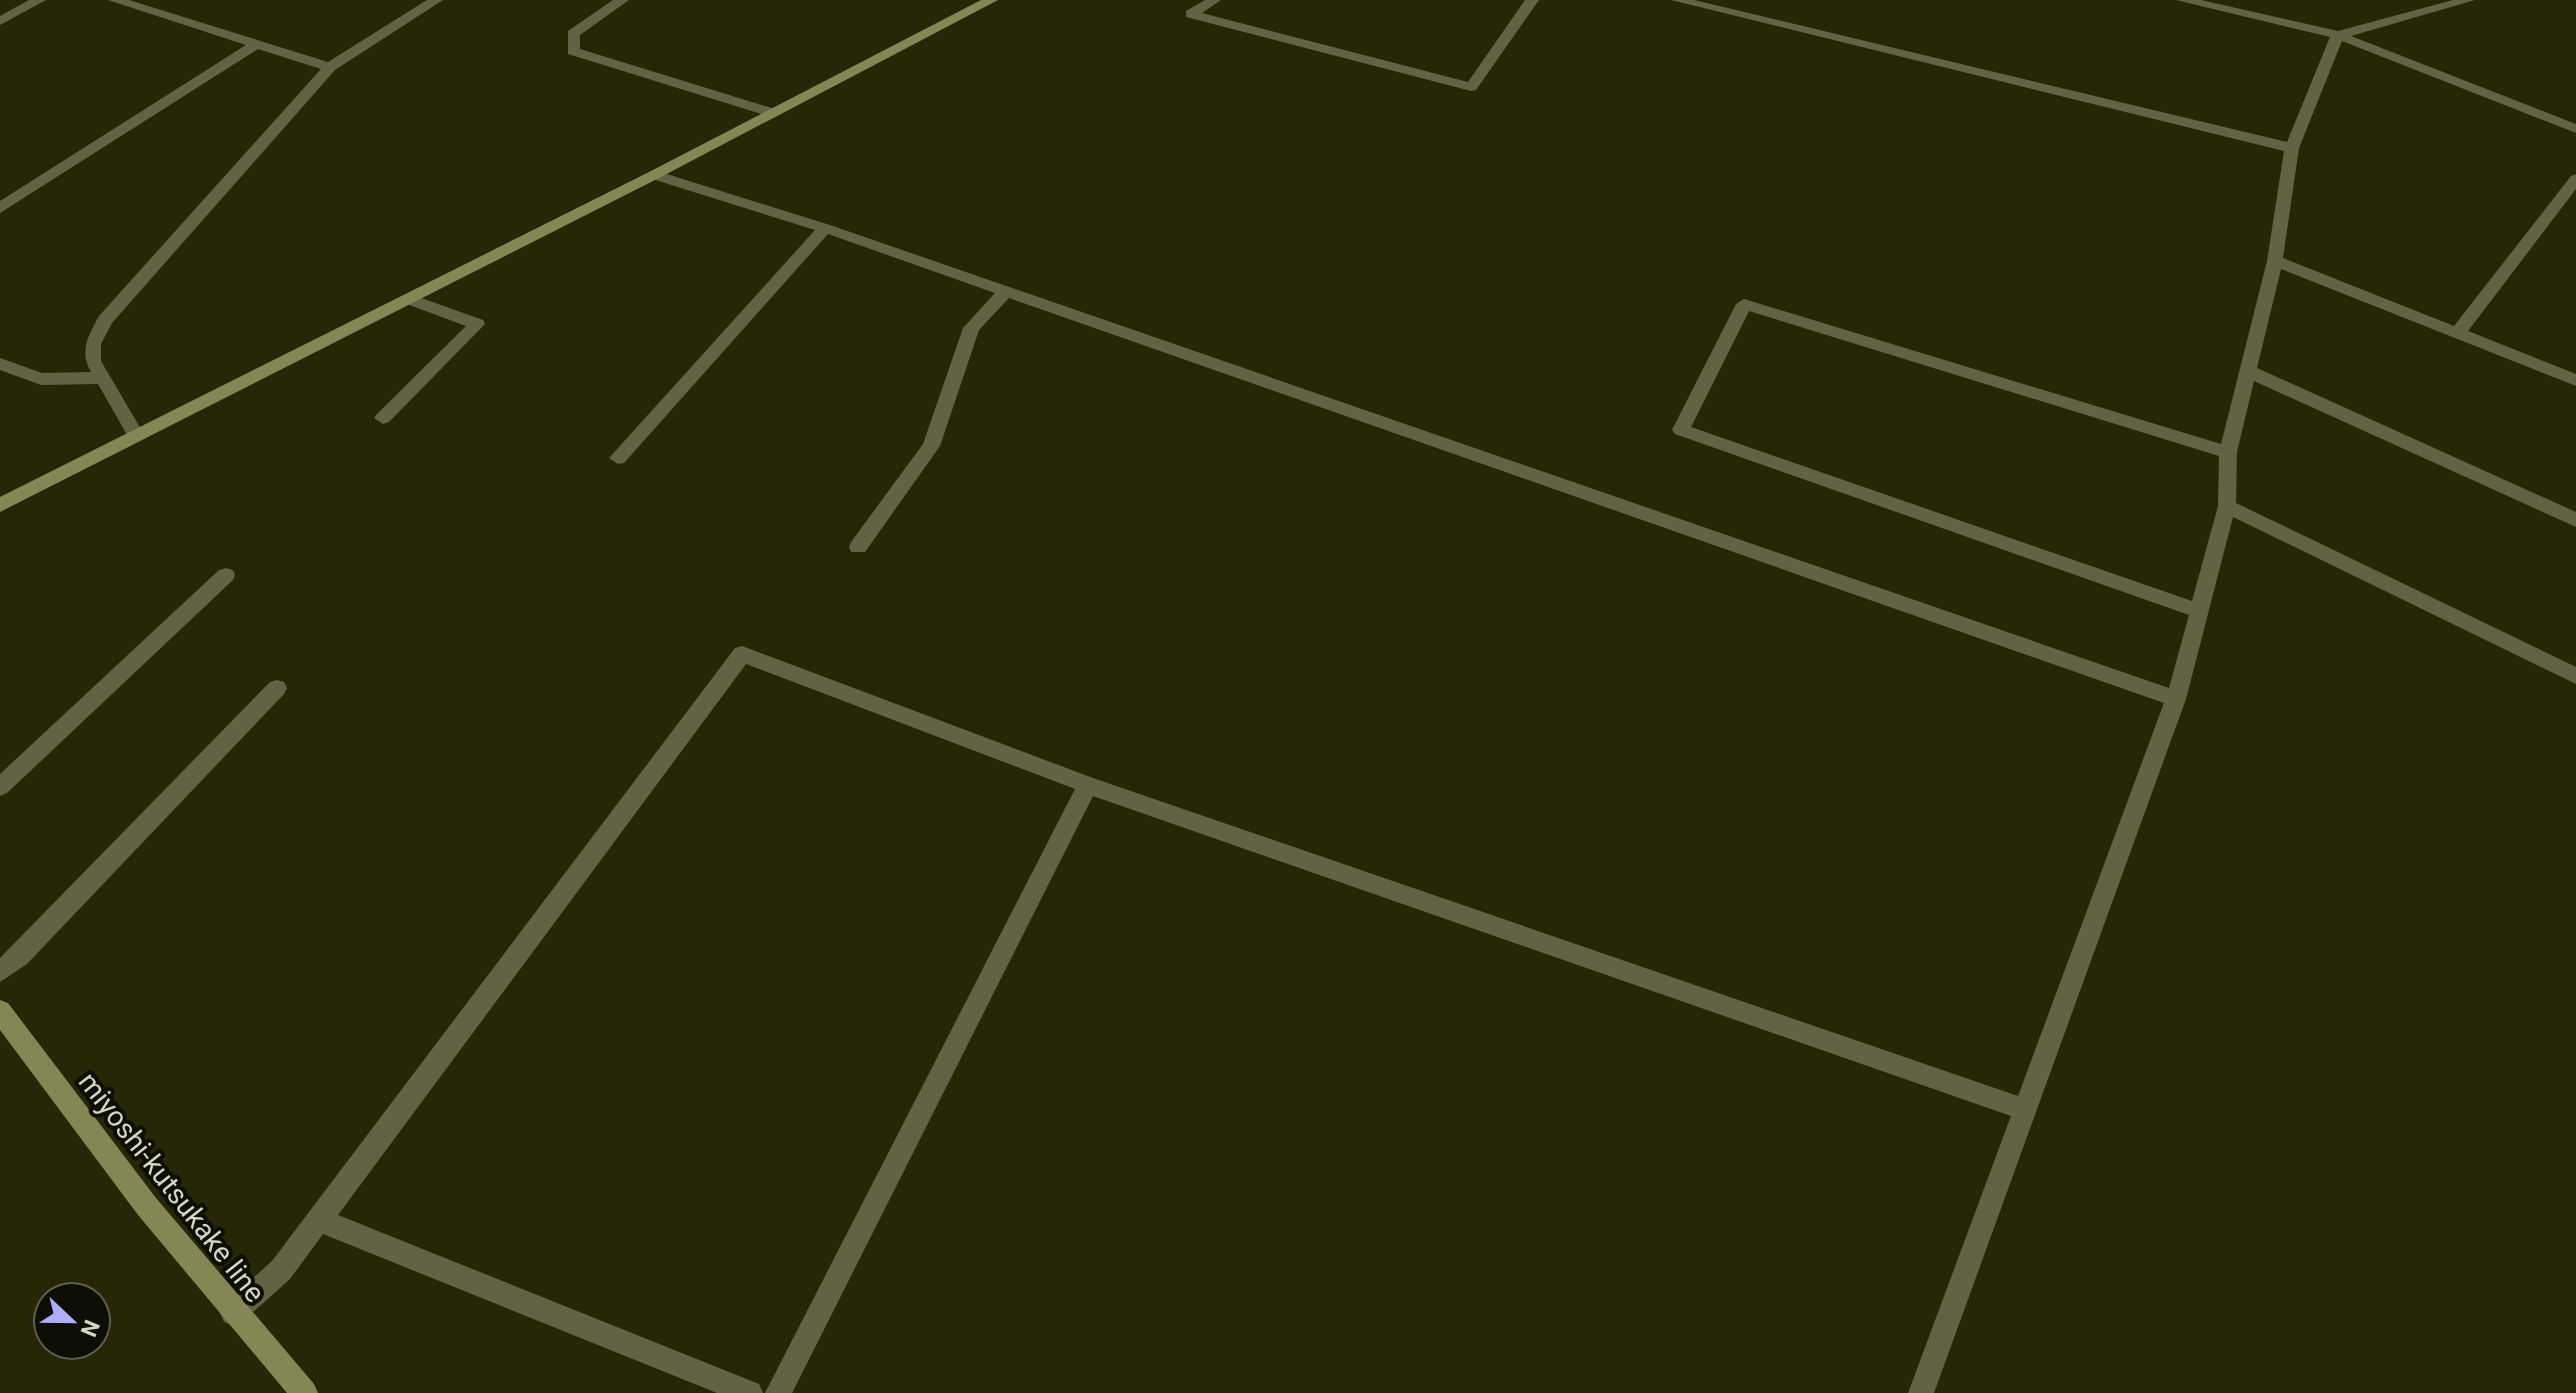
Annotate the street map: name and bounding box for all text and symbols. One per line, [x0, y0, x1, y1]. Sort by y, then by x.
street label: miyoshi-kutsukake line [72, 1066, 272, 1309]
north arrow [32, 1281, 112, 1361]
text: N [76, 1316, 105, 1340]

